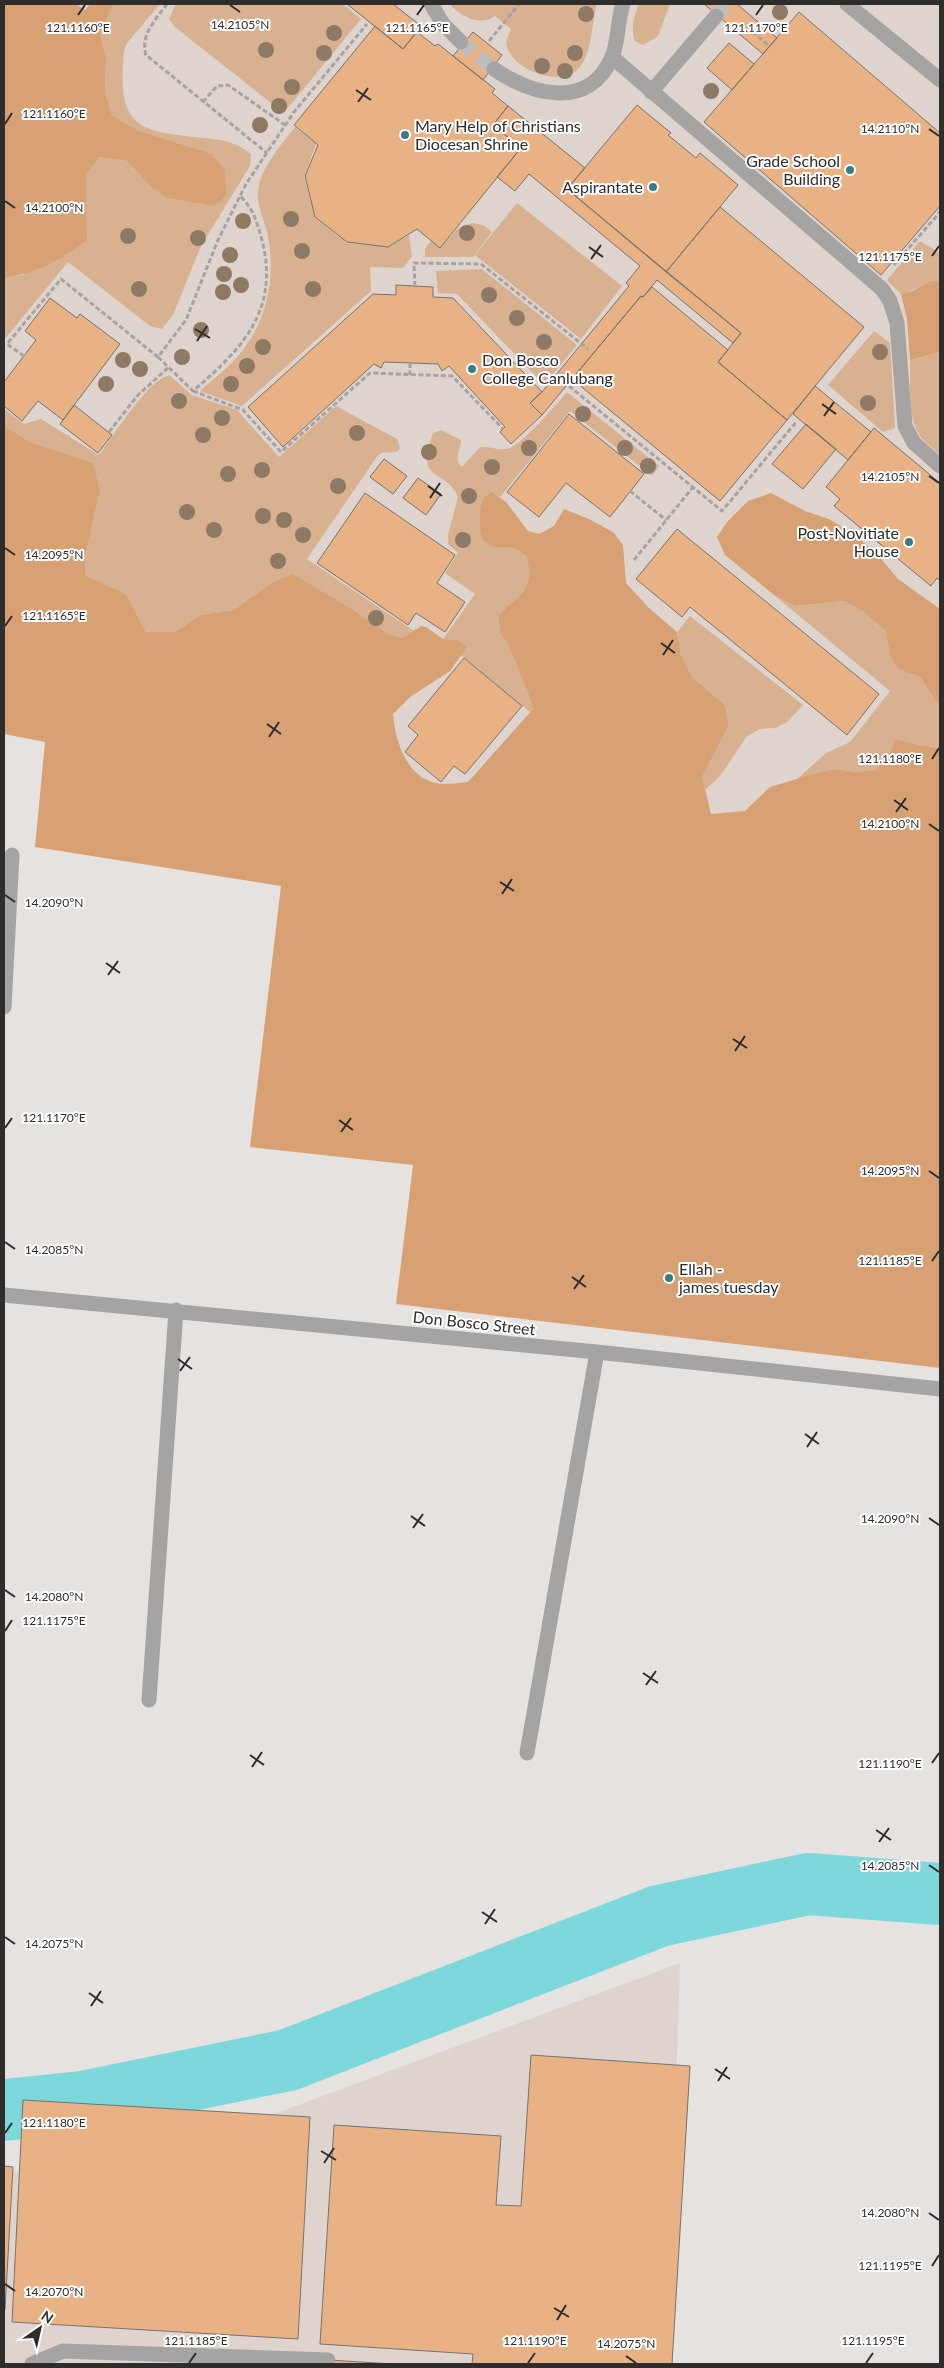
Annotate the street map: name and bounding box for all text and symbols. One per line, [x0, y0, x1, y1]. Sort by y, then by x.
text: 14.2105°N [211, 17, 269, 32]
text: 121.1160°E [46, 20, 110, 35]
text: 121.1165°E [385, 20, 449, 35]
text: 121.1170°E [724, 20, 788, 35]
text: 121.1160°E [22, 106, 86, 121]
place label: Mary Help of Christians Diocesan Shrine [415, 116, 581, 153]
text: 14.2110°N [861, 121, 919, 136]
marker: Mary Help of Christians Diocesan Shrine [399, 129, 411, 141]
place label: Grade School Building [746, 151, 840, 188]
marker: Grade School Building [844, 164, 856, 176]
place label: Aspirantate [562, 177, 643, 196]
marker: Aspirantate [647, 181, 659, 193]
text: 14.2100°N [25, 200, 83, 215]
text: 121.1175°E [858, 249, 922, 264]
place label: Don Bosco College Canlubang [482, 350, 613, 387]
marker: Don Bosco College Canlubang [466, 363, 478, 375]
text: 14.2105°N [861, 469, 919, 484]
place label: Post-Novitiate House [797, 523, 899, 560]
marker: Post-Novitiate House [903, 536, 915, 548]
text: 14.2095°N [25, 547, 83, 562]
text: 121.1165°E [22, 608, 86, 623]
text: 121.1180°E [858, 751, 922, 766]
text: 14.2100°N [861, 816, 919, 831]
text: 14.2090°N [25, 895, 83, 910]
text: 121.1170°E [22, 1110, 86, 1125]
text: 14.2095°N [861, 1163, 919, 1178]
text: 14.2085°N [25, 1242, 83, 1257]
text: 121.1185°E [858, 1253, 922, 1268]
place label: Ellah - james tuesday [678, 1259, 779, 1296]
marker: Ellah - james tuesday [663, 1272, 675, 1284]
street label: Don Bosco Street [412, 1307, 537, 1338]
text: 14.2090°N [861, 1511, 919, 1526]
text: 14.2080°N [25, 1589, 83, 1604]
text: 121.1175°E [22, 1613, 86, 1628]
text: 121.1190°E [858, 1756, 922, 1771]
text: 14.2085°N [861, 1858, 919, 1873]
text: 14.2075°N [25, 1936, 83, 1951]
text: 121.1180°E [22, 2115, 86, 2130]
text: 14.2080°N [861, 2205, 919, 2220]
text: 121.1195°E [858, 2258, 922, 2273]
text: 14.2070°N [25, 2284, 83, 2299]
north arrow [15, 2303, 65, 2353]
text: N [38, 2307, 57, 2327]
text: 121.1185°E [164, 2333, 228, 2348]
text: 121.1190°E [503, 2333, 567, 2348]
text: 121.1195°E [841, 2333, 905, 2348]
text: 14.2075°N [597, 2336, 655, 2351]

